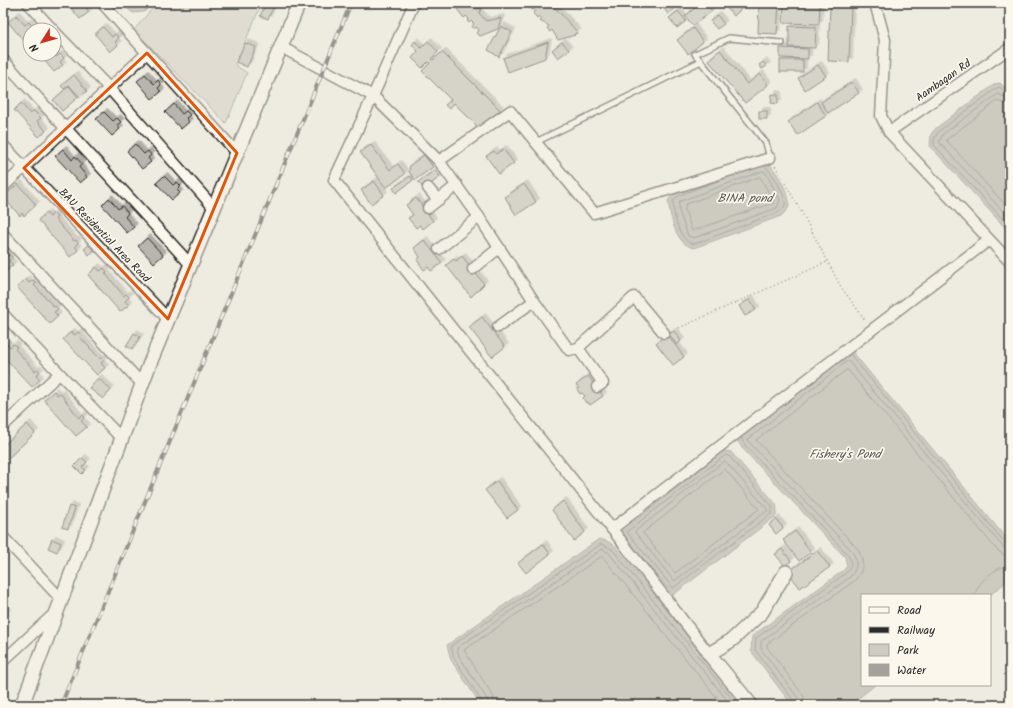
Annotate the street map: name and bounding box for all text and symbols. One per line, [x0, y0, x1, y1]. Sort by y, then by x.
north arrow [22, 22, 62, 62]
text: N [26, 39, 44, 56]
street label: Aambagan Rd [912, 55, 975, 107]
street label: BAU Residential Area Road [54, 184, 155, 288]
water label: BINA pond [717, 189, 776, 208]
water label: Fishery's Pond [809, 445, 884, 464]
legend [861, 594, 991, 686]
text: Road [897, 601, 922, 620]
text: Railway [897, 621, 935, 640]
text: Park [897, 641, 919, 660]
text: Water [897, 661, 927, 680]

